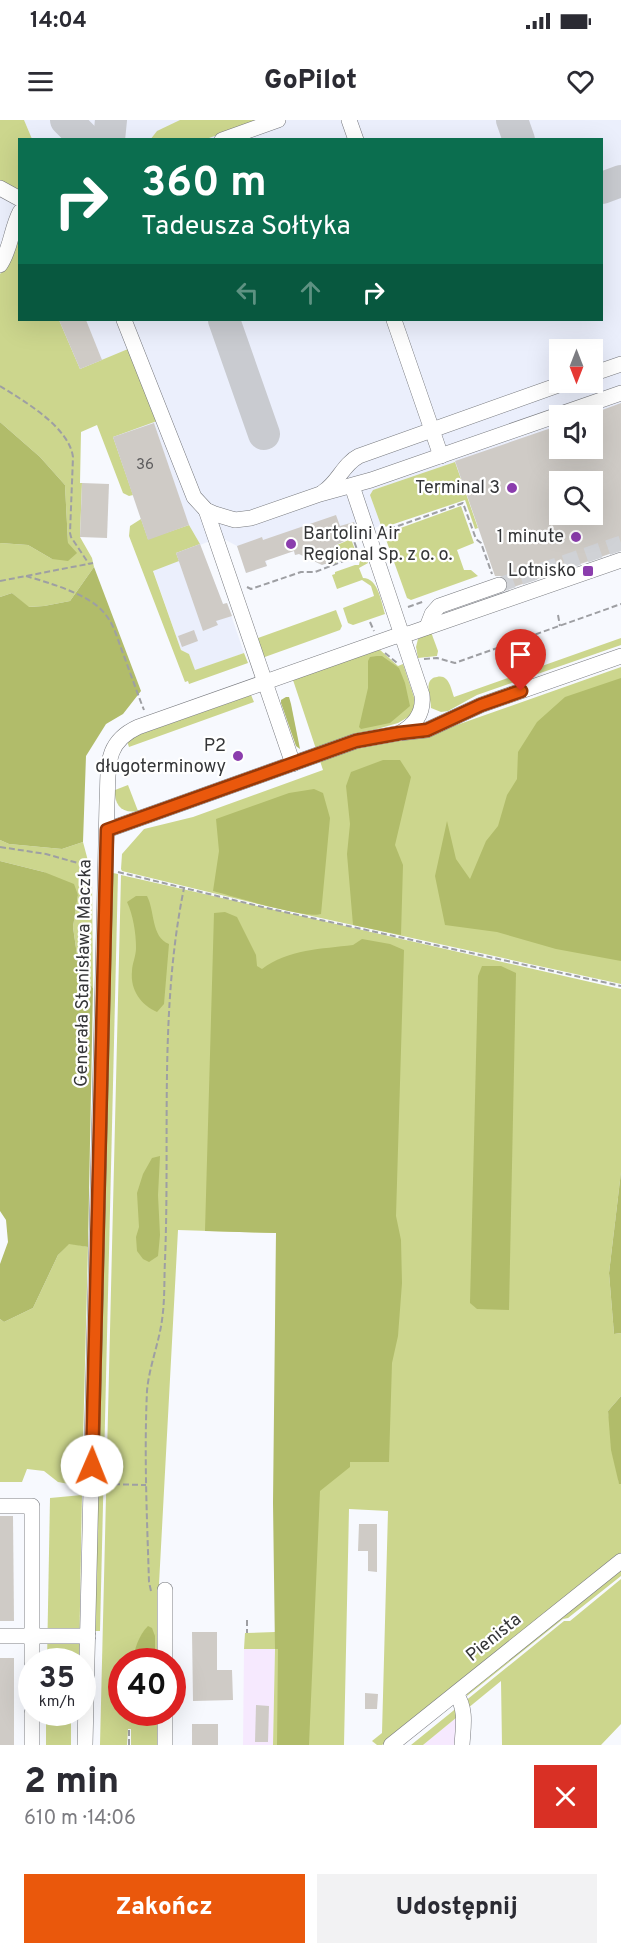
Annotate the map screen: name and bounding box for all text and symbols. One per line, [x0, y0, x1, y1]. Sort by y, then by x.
text: 14:04 [30, 8, 87, 35]
text: GoPilot [264, 64, 357, 98]
icon: menu [24, 65, 57, 98]
icon: heart [564, 65, 597, 98]
text: 360 m [141, 158, 267, 211]
icon: right [42, 162, 120, 240]
text: Tadeusza Sołtyka [141, 210, 351, 244]
icon: left [231, 276, 264, 309]
icon: ahead [294, 276, 327, 309]
icon: right [357, 276, 390, 309]
north arrow [549, 339, 603, 393]
map controls [549, 339, 603, 525]
button: sound [549, 405, 603, 459]
house number: 36 [136, 456, 154, 475]
button: search [549, 471, 603, 525]
place label: Terminal 3 [415, 477, 500, 500]
marker: Terminal 3 [505, 481, 519, 495]
place label: Bartolini Air Regional Sp. z o. o. [303, 523, 452, 567]
place label: 1 minute [497, 526, 564, 549]
marker: 1 minute [569, 530, 583, 544]
marker: Bartolini Air Regional Sp. z o. o. [284, 537, 298, 551]
place label: Lotnisko [508, 560, 576, 583]
marker: Lotnisko [581, 564, 595, 578]
pin [495, 629, 546, 691]
icon: arrive [504, 638, 537, 671]
place label: P2 długoterminowy [95, 735, 226, 779]
marker: P2 długoterminowy [231, 749, 245, 763]
street label: Generała Stanisława Maczka [71, 859, 97, 1087]
position arrow [60, 1434, 124, 1498]
street label: Pienista [462, 1609, 526, 1667]
speed limit sign: 40 [108, 1648, 186, 1726]
text: 35 [39, 1661, 75, 1698]
text: km/h [39, 1693, 75, 1712]
text: 2 min [24, 1760, 119, 1806]
button: close [534, 1765, 597, 1828]
text: 610 m · 14:06 [24, 1806, 136, 1832]
button: Zakończ [24, 1874, 305, 1943]
button: Udostępnij [317, 1874, 597, 1943]

